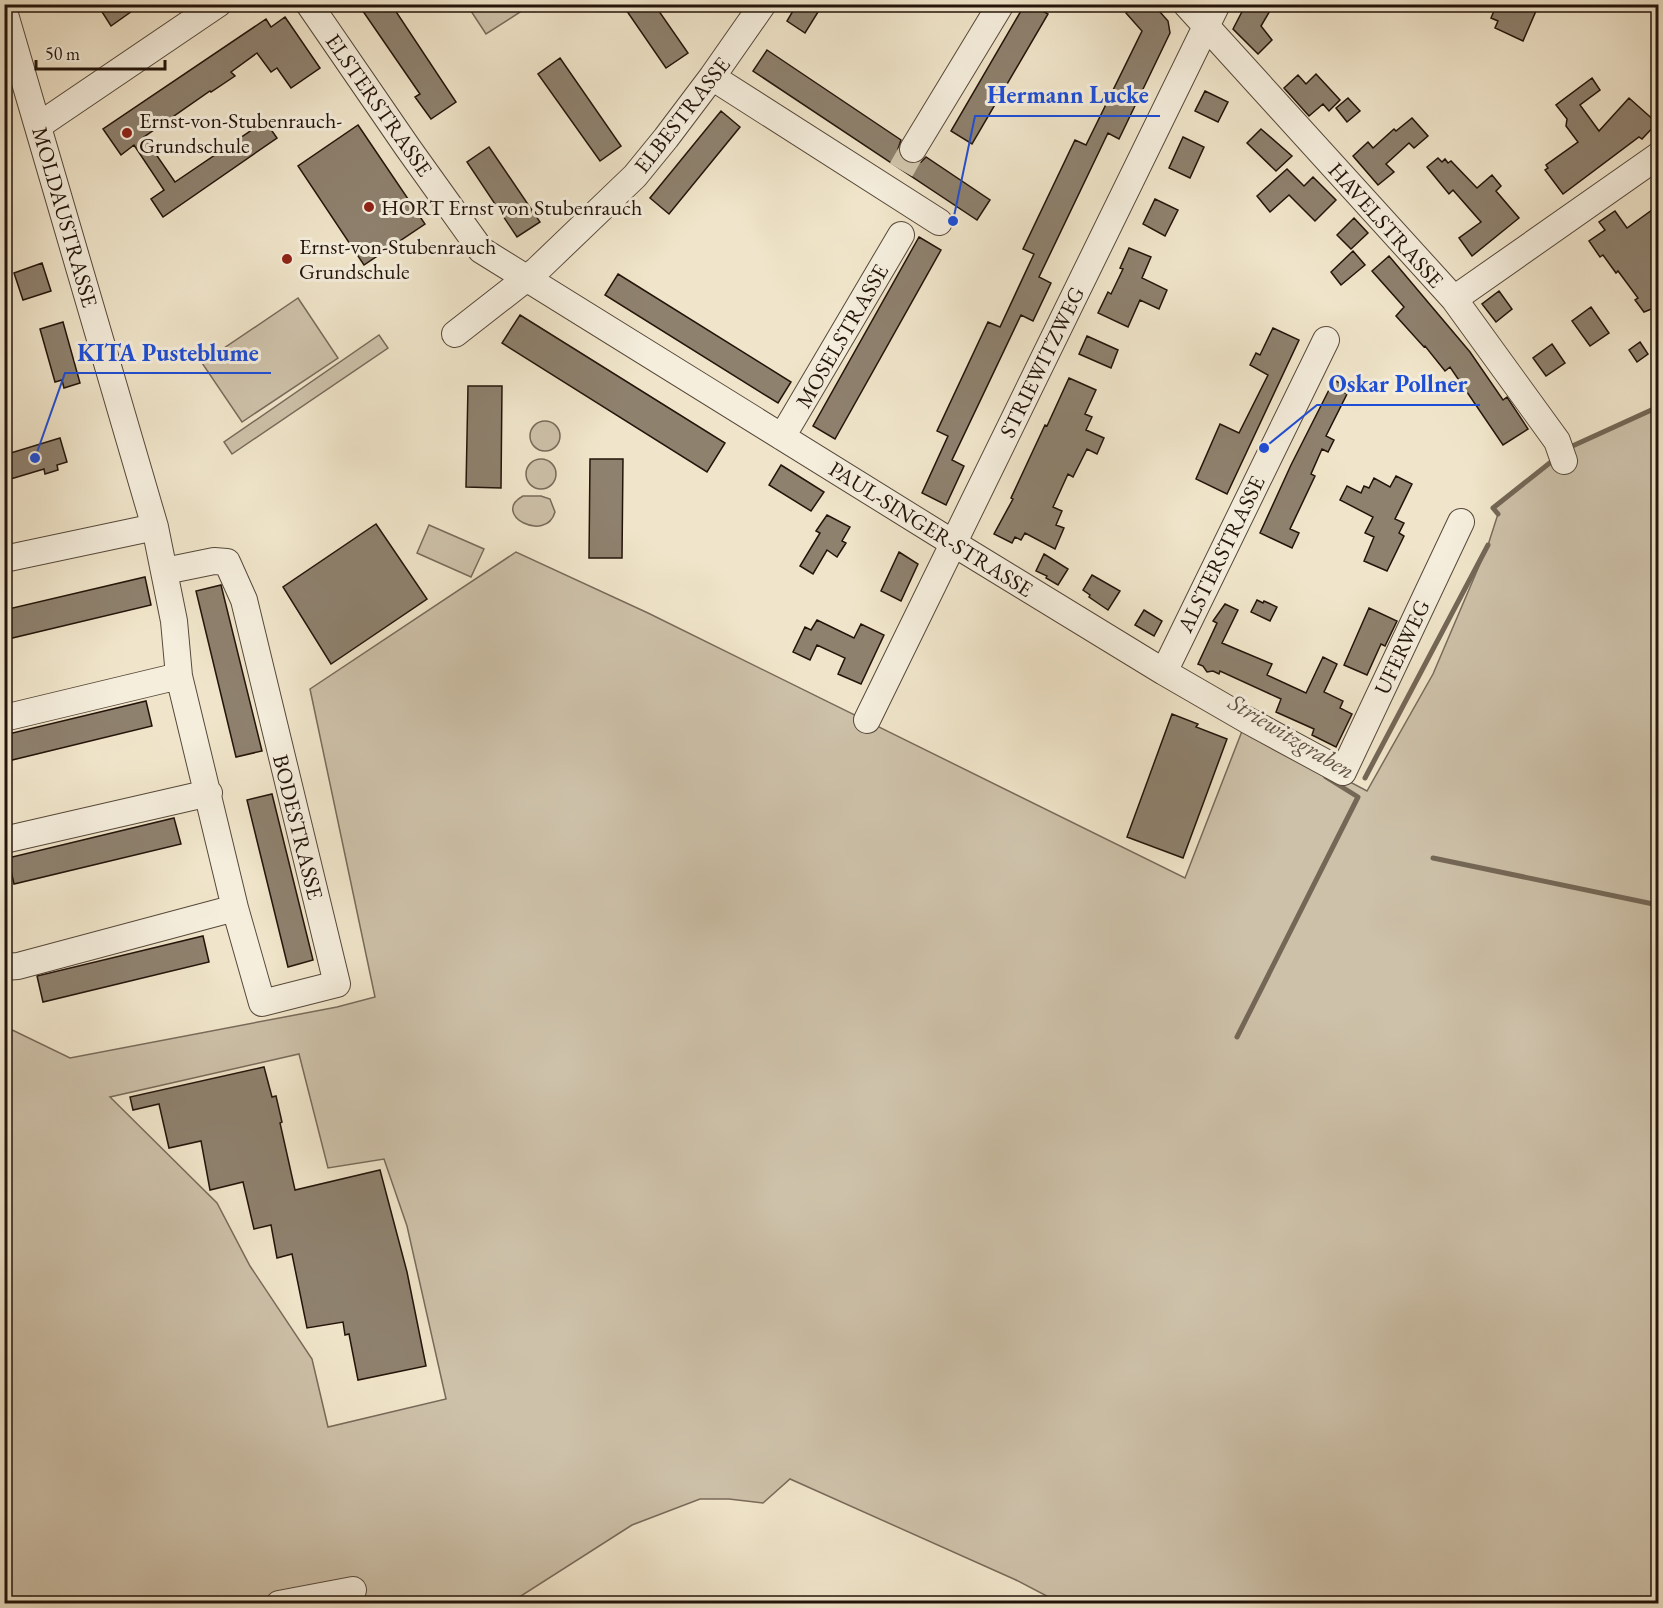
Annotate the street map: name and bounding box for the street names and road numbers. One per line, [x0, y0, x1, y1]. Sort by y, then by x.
street label: ELSTERSTRASSE [319, 28, 439, 182]
street label: ELBESTRASSE [627, 51, 737, 179]
street label: MOLDAUSTRASSE [25, 123, 105, 311]
street label: HAVELSTRASSE [1322, 156, 1450, 294]
street label: MOSELSTRASSE [789, 259, 895, 413]
street label: STRIEWITZWEG [993, 282, 1091, 442]
street label: PAUL-SINGER-STRASSE [823, 454, 1039, 604]
street label: ALSTERSTRASSE [1170, 471, 1271, 638]
street label: UFERWEG [1367, 595, 1437, 699]
street label: BODESTRASSE [266, 752, 330, 902]

